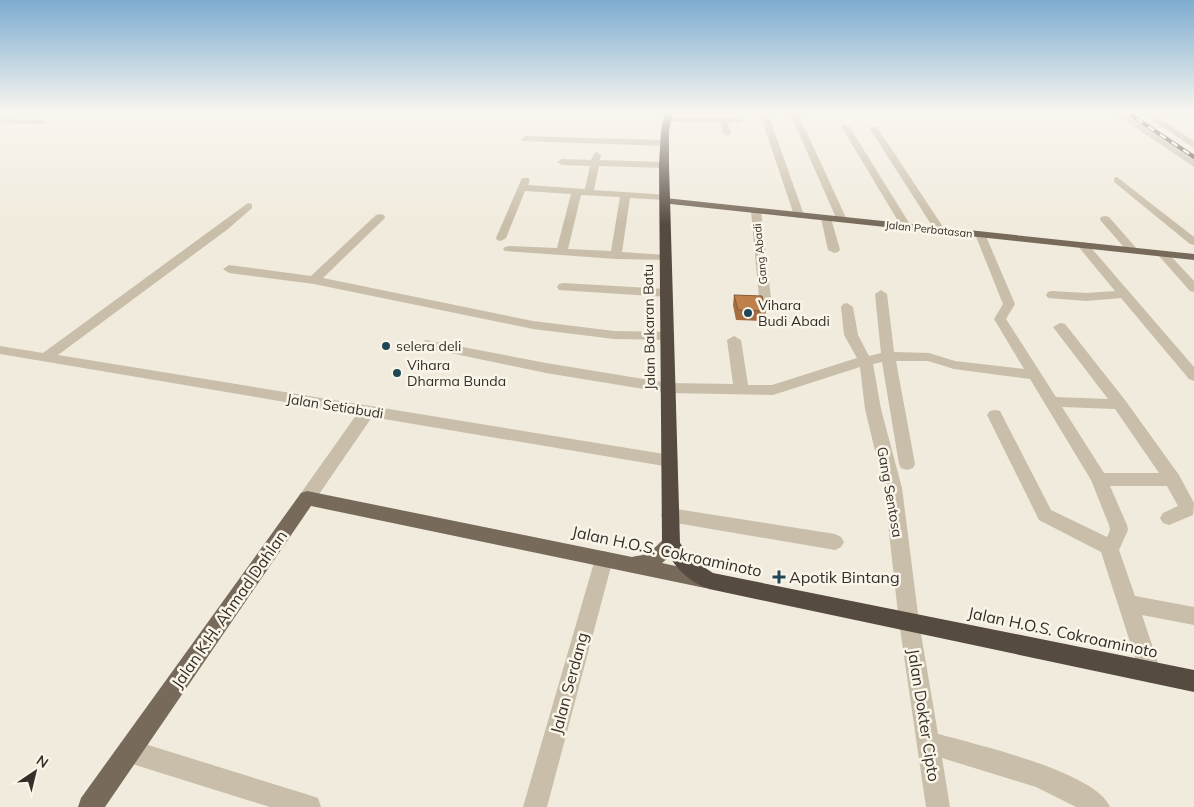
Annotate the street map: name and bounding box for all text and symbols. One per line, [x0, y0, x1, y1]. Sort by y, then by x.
street label: Jalan Perbatasan [885, 217, 973, 241]
street label: Gang Abadi [750, 223, 770, 285]
street label: Jalan Bakaran Batu [639, 264, 659, 390]
place label: Vihara Budi Abadi [758, 296, 830, 330]
marker: Vihara Budi Abadi [742, 307, 754, 319]
place label: selera deli [396, 337, 461, 355]
marker: selera deli [380, 340, 392, 352]
place label: Vihara Dharma Bunda [407, 356, 506, 390]
marker: Vihara Dharma Bunda [391, 367, 403, 379]
street label: Jalan Setiabudi [285, 389, 385, 423]
street label: Gang Sentosa [873, 445, 907, 539]
street label: Jalan H.O.S. Cokroaminoto [570, 521, 764, 581]
street label: Jalan K.H. Ahmad Dahlan [167, 526, 291, 692]
place label: Apotik Bintang [789, 567, 900, 587]
marker: Apotik Bintang [773, 571, 785, 583]
street label: Jalan H.O.S. Cokroaminoto [966, 602, 1160, 662]
street label: Jalan Serdang [546, 630, 592, 736]
street label: Jalan Dokter Cipto [904, 647, 944, 783]
north arrow [10, 747, 60, 797]
text: N [33, 751, 52, 772]

